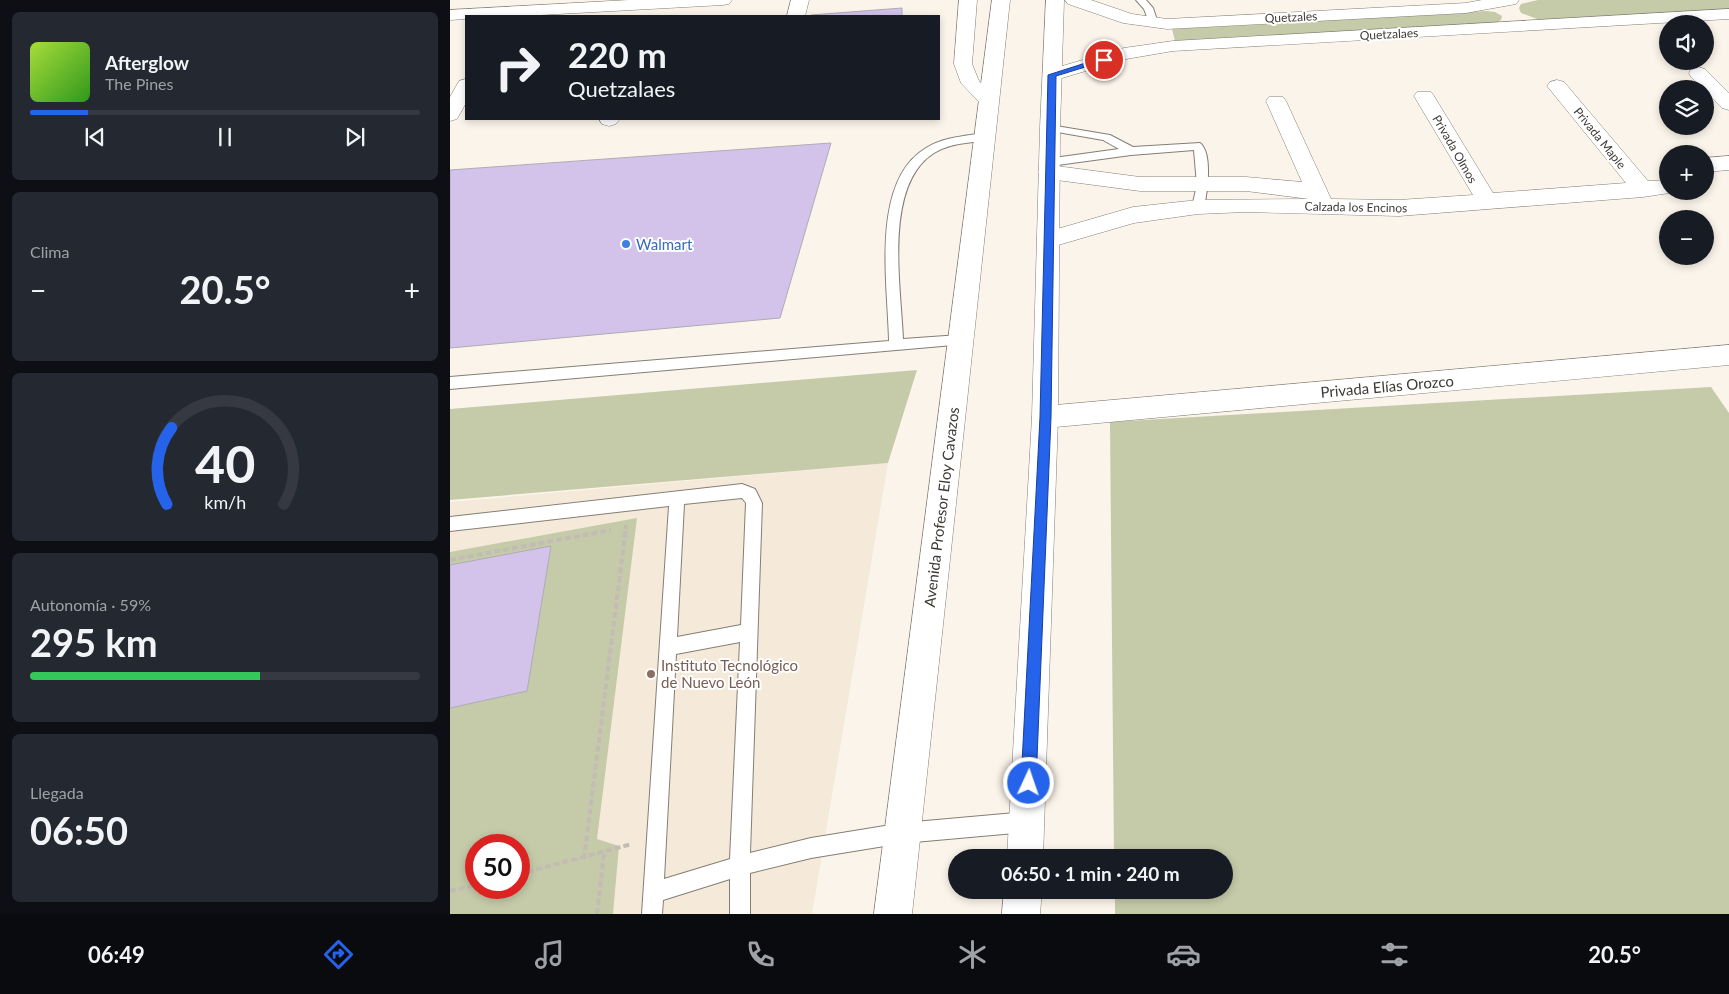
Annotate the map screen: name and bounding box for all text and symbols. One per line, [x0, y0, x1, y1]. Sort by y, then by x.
street label: Quetzales [1264, 8, 1318, 26]
map controls [1659, 15, 1714, 265]
button: sound [1659, 15, 1714, 70]
street label: Quetzalaes [1359, 25, 1419, 43]
text: 220 m [568, 33, 667, 75]
icon: right [485, 35, 550, 100]
pin [1083, 39, 1125, 81]
icon: arrive [1090, 46, 1118, 74]
text: Afterglow [105, 51, 189, 74]
text: The Pines [105, 74, 174, 93]
text: Quetzalaes [568, 75, 675, 102]
button: layers [1659, 80, 1714, 135]
street label: Privada Maple [1571, 104, 1629, 172]
street label: Privada Olmos [1429, 112, 1481, 186]
icon: previous [81, 123, 109, 151]
icon: pause [211, 123, 239, 151]
icon: next [341, 123, 369, 151]
button: + [1659, 145, 1714, 200]
street label: Calzada los Encinos [1305, 199, 1407, 215]
button: − [1659, 210, 1714, 265]
place label: Walmart [636, 235, 693, 253]
marker: Walmart [620, 238, 632, 250]
text: Clima [30, 242, 69, 261]
text: 20.5° [180, 266, 270, 312]
text: − [30, 273, 46, 307]
text: + [404, 273, 420, 307]
street label: Privada Elías Orozco [1320, 371, 1454, 401]
street label: Avenida Profesor Eloy Cavazos [920, 406, 962, 608]
text: 40 [195, 432, 255, 494]
text: km/h [204, 491, 246, 513]
text: Autonomía · 59% [30, 595, 151, 614]
text: 295 km [30, 619, 158, 665]
place label: Instituto Tecnológico de Nuevo León [661, 656, 798, 691]
marker: Instituto Tecnológico de Nuevo León [645, 668, 657, 680]
position arrow [1002, 756, 1054, 808]
text: Llegada [30, 783, 84, 802]
text: 06:50 [30, 807, 128, 853]
speed limit sign: 50 [465, 834, 530, 899]
text: 06:50 · 1 min · 240 m [1001, 862, 1180, 885]
icon: directions [321, 937, 356, 972]
icon: music [532, 937, 567, 972]
icon: phone [743, 937, 778, 972]
icon: climate [955, 937, 990, 972]
icon: car [1166, 937, 1201, 972]
icon: filters [1377, 937, 1412, 972]
text: 06:49 [88, 941, 145, 968]
text: 20.5° [1588, 941, 1641, 968]

